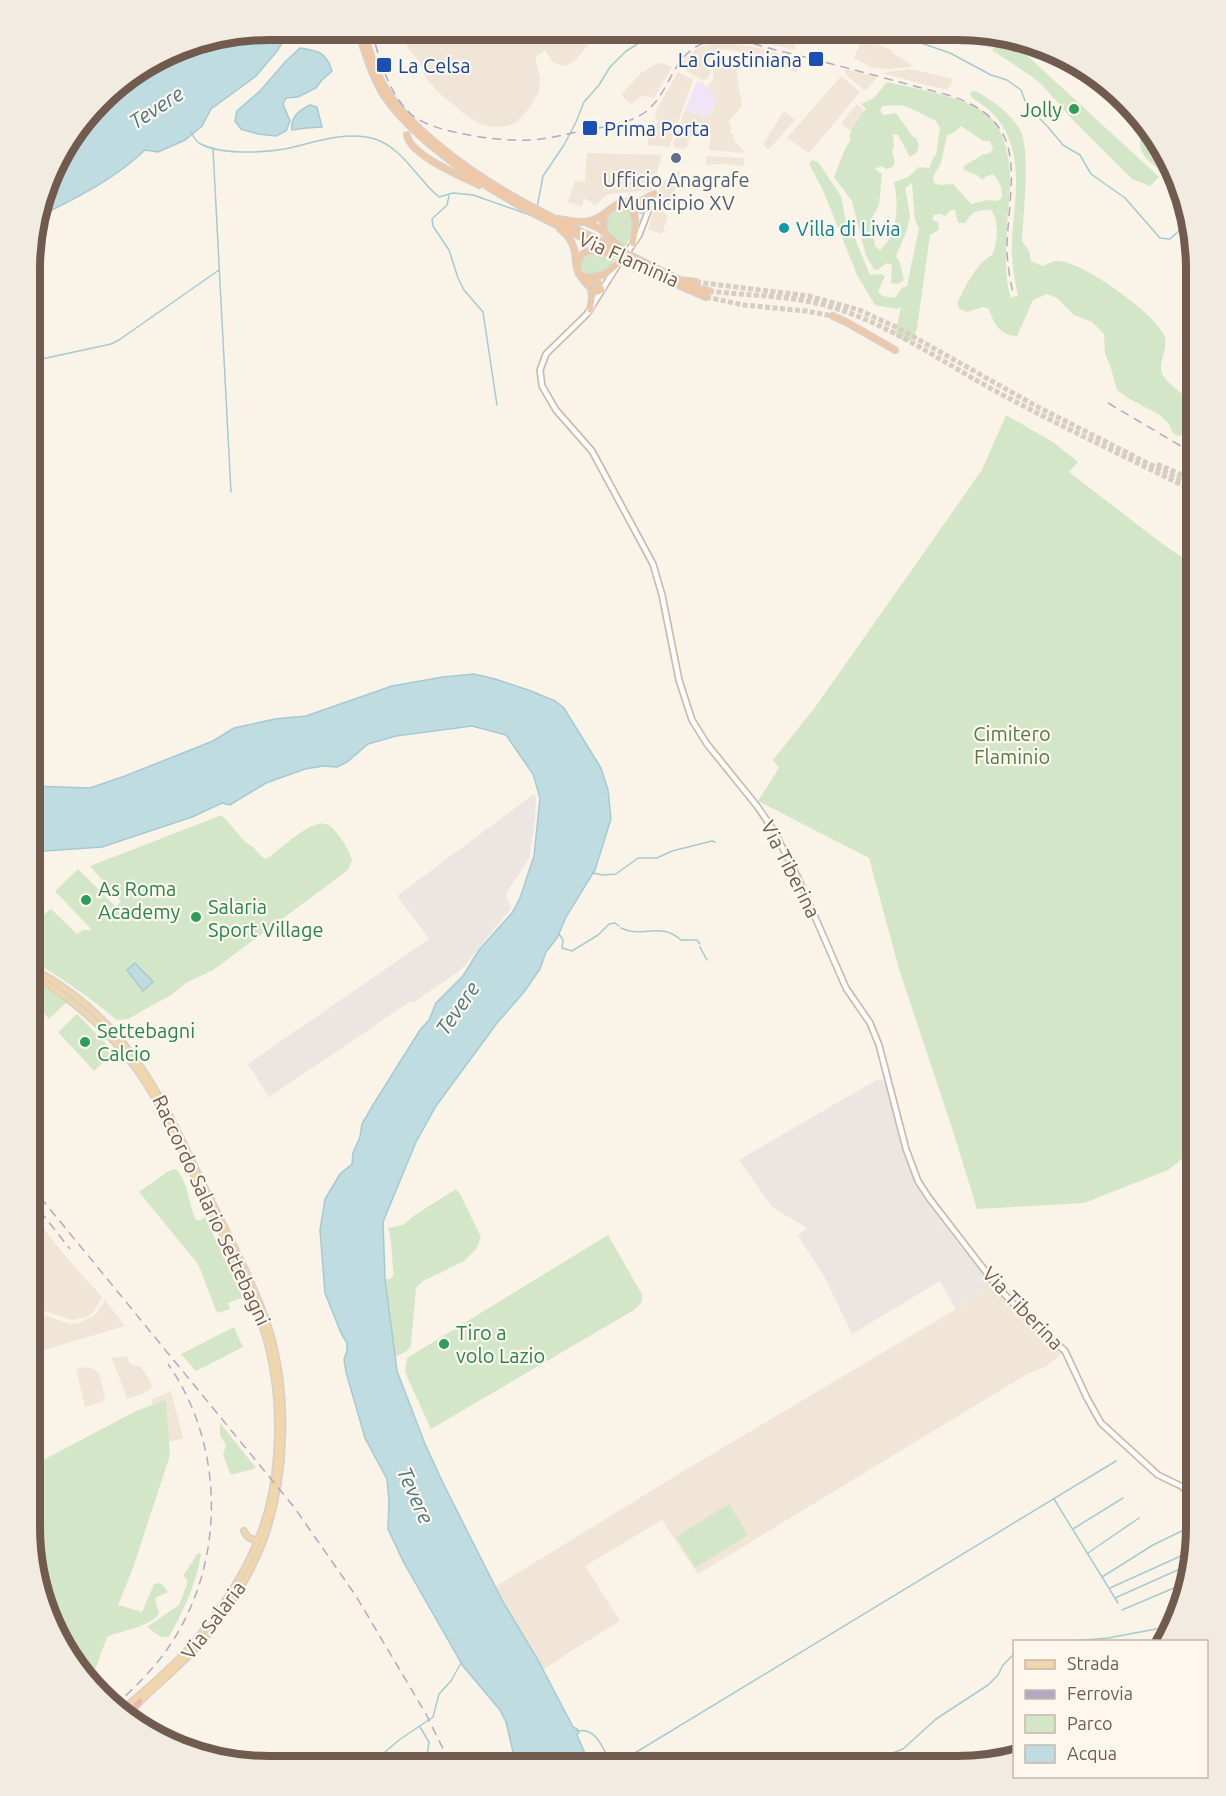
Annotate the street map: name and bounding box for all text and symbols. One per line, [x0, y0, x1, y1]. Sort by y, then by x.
place label: La Giustiniana [678, 48, 802, 71]
marker: La Giustiniana [807, 50, 825, 68]
place label: La Celsa [398, 54, 471, 77]
marker: La Celsa [375, 56, 393, 74]
water label: Tevere [124, 80, 188, 133]
place label: Jolly [1020, 98, 1062, 121]
marker: Jolly [1067, 102, 1081, 116]
place label: Prima Porta [604, 117, 710, 140]
marker: Prima Porta [581, 119, 599, 137]
marker: Ufficio Anagrafe Municipio XV [669, 151, 683, 165]
place label: Ufficio Anagrafe Municipio XV [603, 168, 749, 214]
place label: Villa di Livia [796, 217, 901, 240]
marker: Villa di Livia [777, 221, 791, 235]
street label: Via Flaminia [575, 227, 683, 291]
park label: Cimitero Flaminio [973, 722, 1051, 768]
street label: Via Tiberina [757, 816, 825, 922]
place label: As Roma Academy [98, 877, 180, 923]
marker: As Roma Academy [79, 893, 93, 907]
place label: Salaria Sport Village [208, 895, 323, 941]
marker: Salaria Sport Village [189, 910, 203, 924]
water label: Tevere [430, 976, 484, 1039]
place label: Settebagni Calcio [97, 1019, 195, 1065]
marker: Settebagni Calcio [78, 1035, 92, 1049]
street label: Raccordo Salario Settebagni [148, 1091, 276, 1329]
street label: Via Tiberina [978, 1262, 1068, 1354]
place label: Tiro a volo Lazio [456, 1321, 545, 1367]
marker: Tiro a volo Lazio [437, 1337, 451, 1351]
water label: Tevere [393, 1463, 439, 1528]
street label: Via Salaria [176, 1576, 250, 1664]
legend [1013, 1640, 1208, 1778]
text: Strada [1067, 1653, 1119, 1673]
text: Ferrovia [1067, 1683, 1133, 1703]
text: Parco [1067, 1713, 1113, 1733]
text: Acqua [1067, 1743, 1117, 1763]

